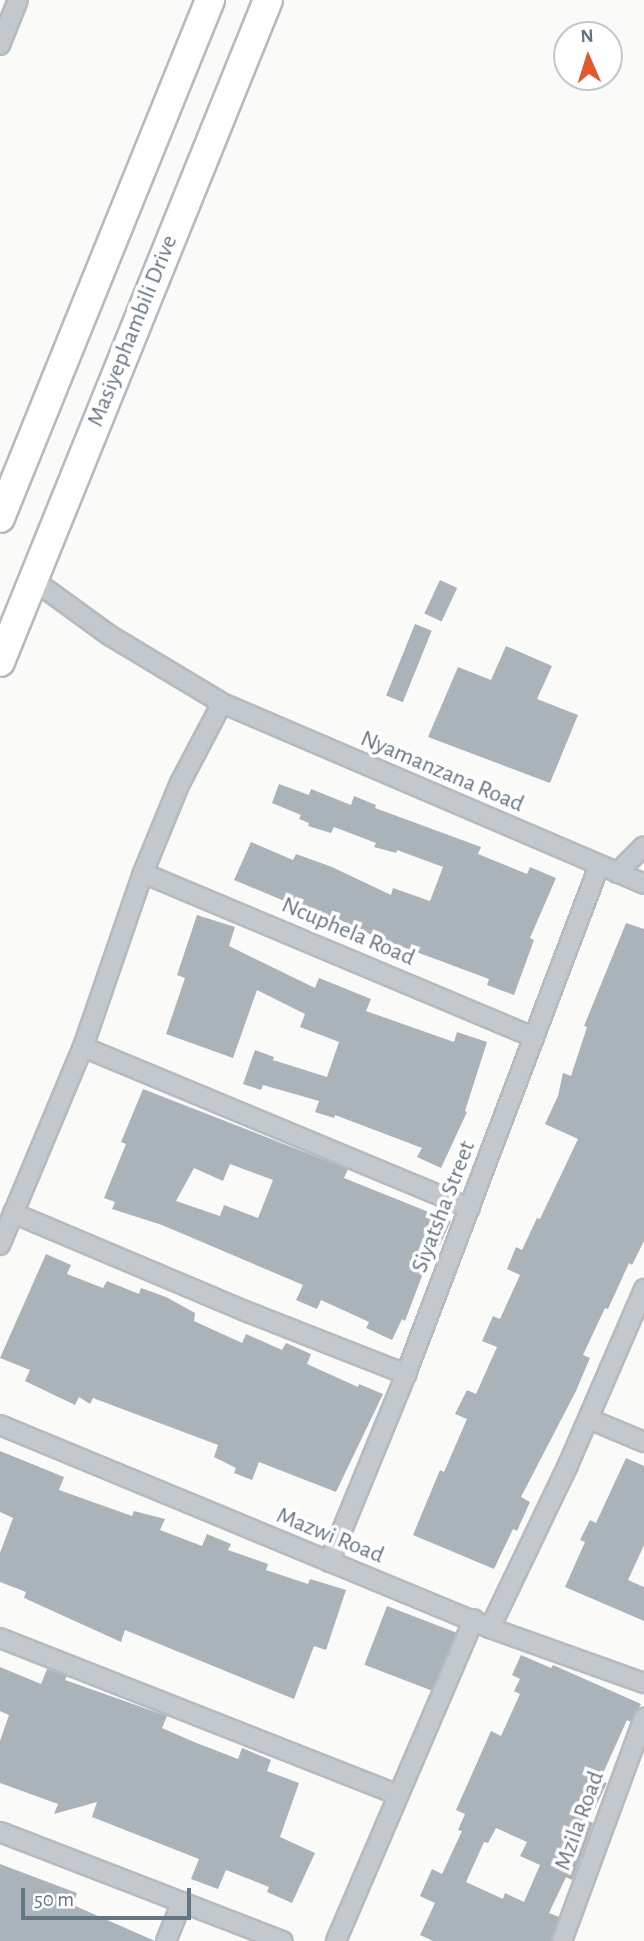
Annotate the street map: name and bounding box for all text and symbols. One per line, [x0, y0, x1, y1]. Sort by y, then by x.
north arrow [553, 21, 623, 91]
text: N [580, 27, 594, 46]
street label: Masiyephambili Drive [81, 231, 185, 431]
street label: Nyamanzana Road [356, 725, 528, 819]
street label: Ncuphela Road [277, 891, 419, 973]
street label: Siyatsha Street [406, 1137, 482, 1277]
street label: Mazwi Road [272, 1501, 388, 1571]
street label: Mzila Road [549, 1768, 611, 1874]
scale bar [24, 1874, 194, 1918]
text: 50 m [34, 1889, 74, 1910]

